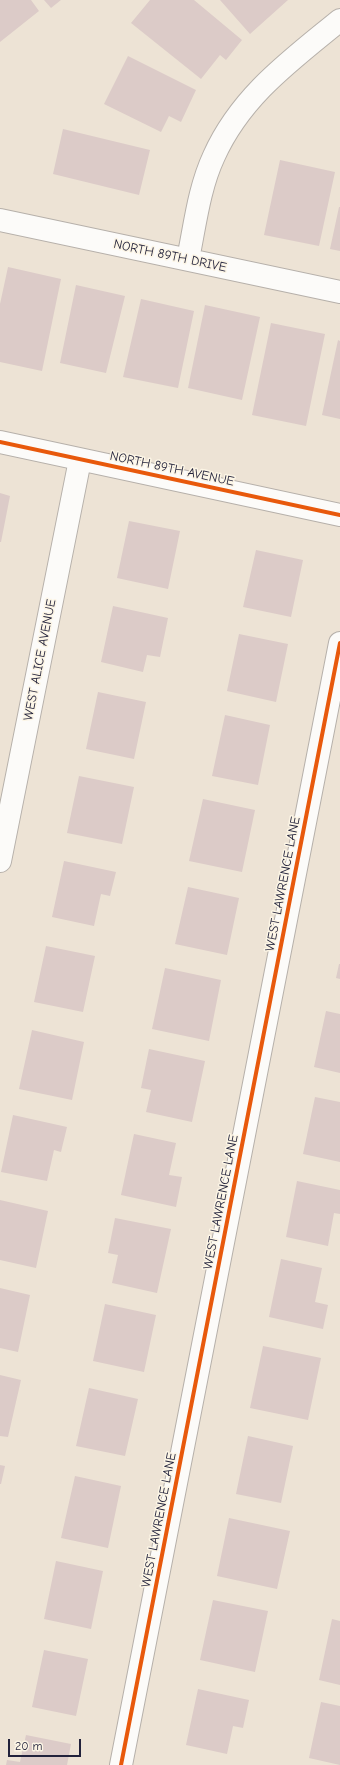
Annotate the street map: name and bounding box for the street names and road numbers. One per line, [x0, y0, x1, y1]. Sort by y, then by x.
street label: NORTH 89TH DRIVE [112, 236, 228, 276]
street label: NORTH 89TH AVENUE [109, 448, 235, 490]
street label: WEST ALICE AVENUE [21, 598, 59, 722]
street label: WEST LAWRENCE LANE [262, 815, 304, 953]
street label: WEST LAWRENCE LANE [200, 1133, 242, 1271]
street label: WEST LAWRENCE LANE [138, 1451, 180, 1589]

